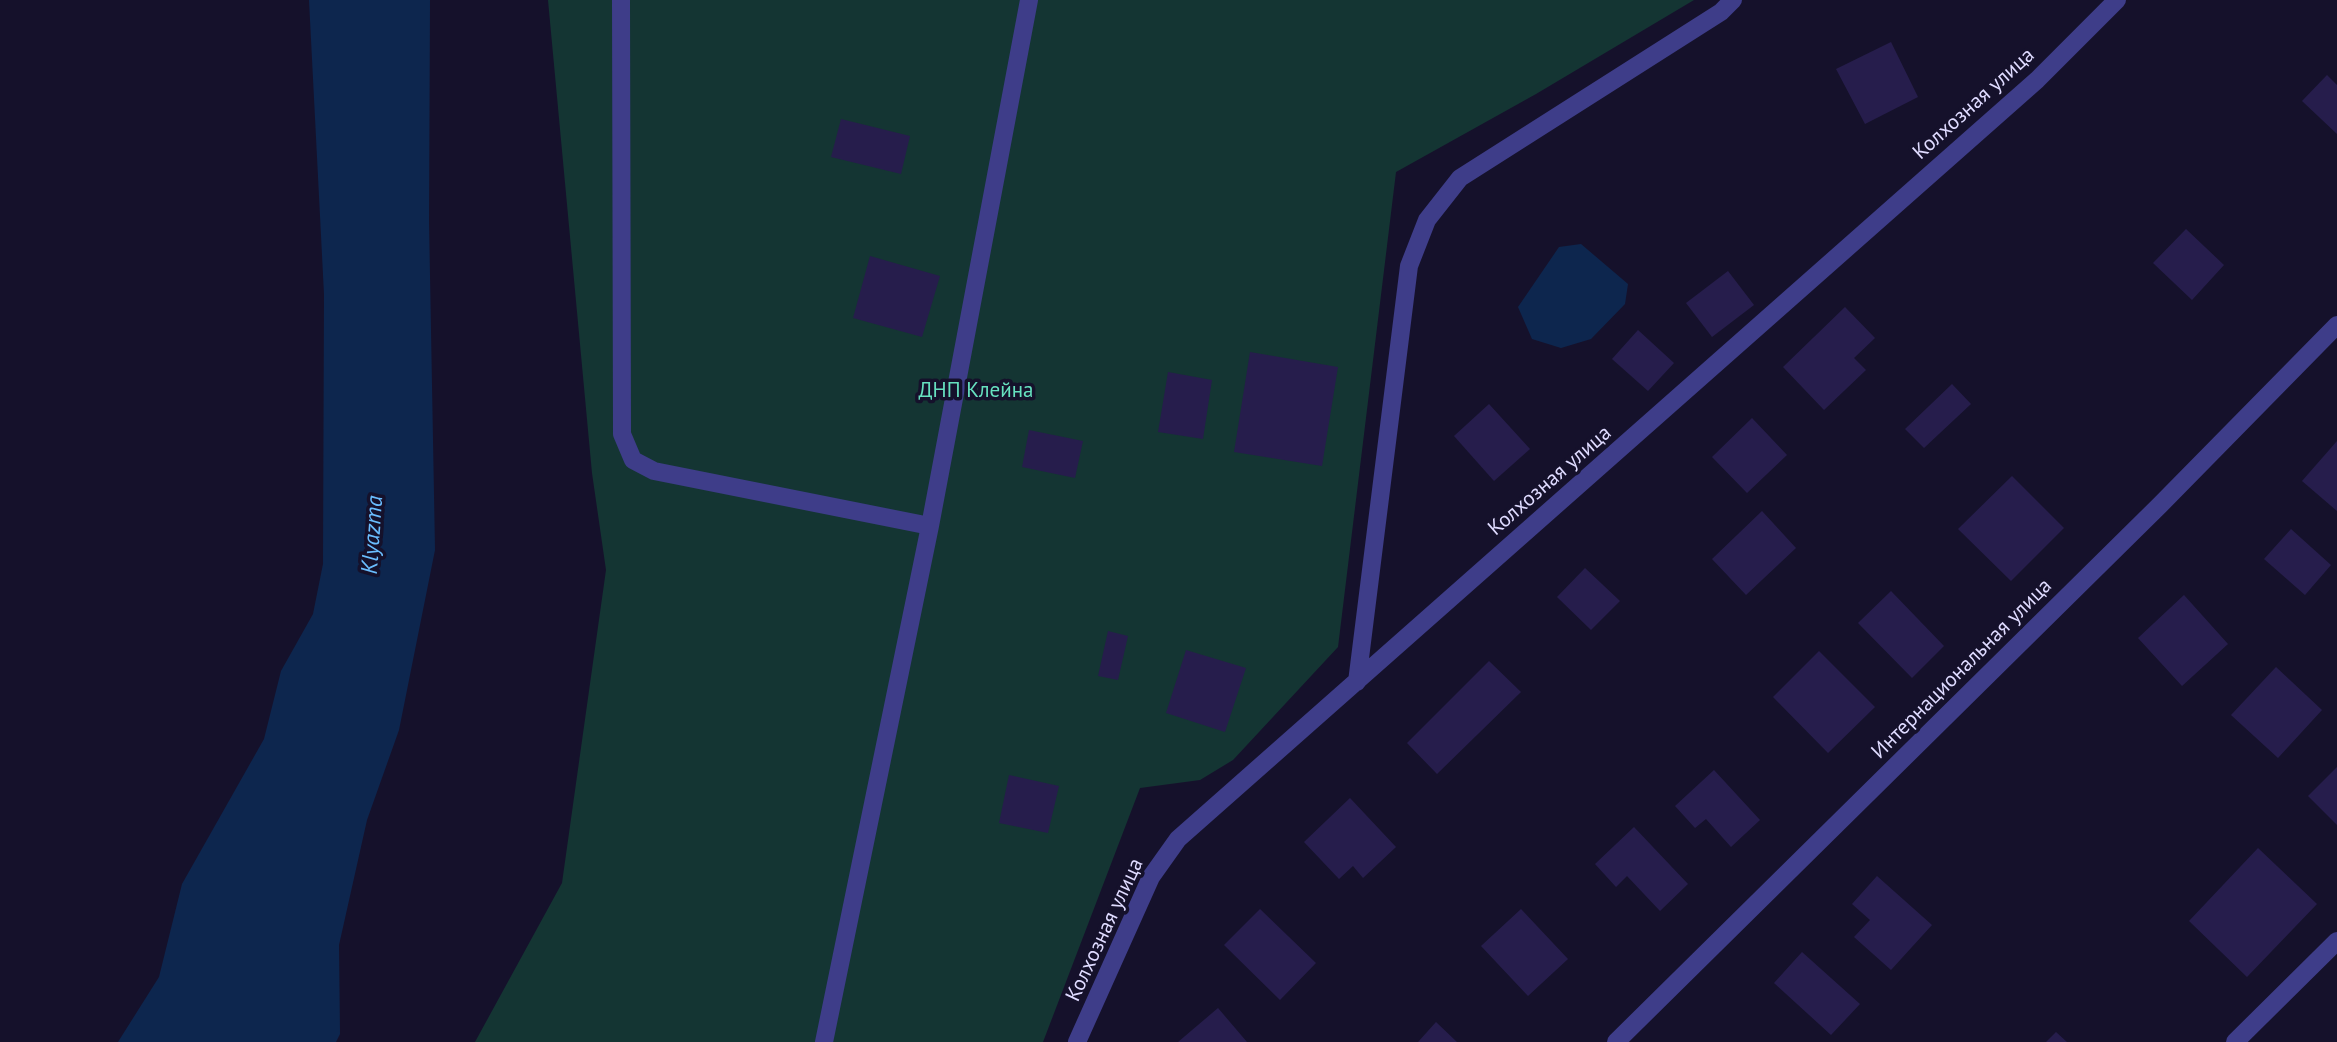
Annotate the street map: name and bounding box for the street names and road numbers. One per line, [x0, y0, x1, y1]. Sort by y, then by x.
street label: Колхозная улица [1908, 43, 2040, 165]
street label: Колхозная улица [1483, 421, 1617, 541]
street label: Интернациональная улица [1867, 574, 2057, 764]
street label: Колхозная улица [1061, 855, 1149, 1005]

